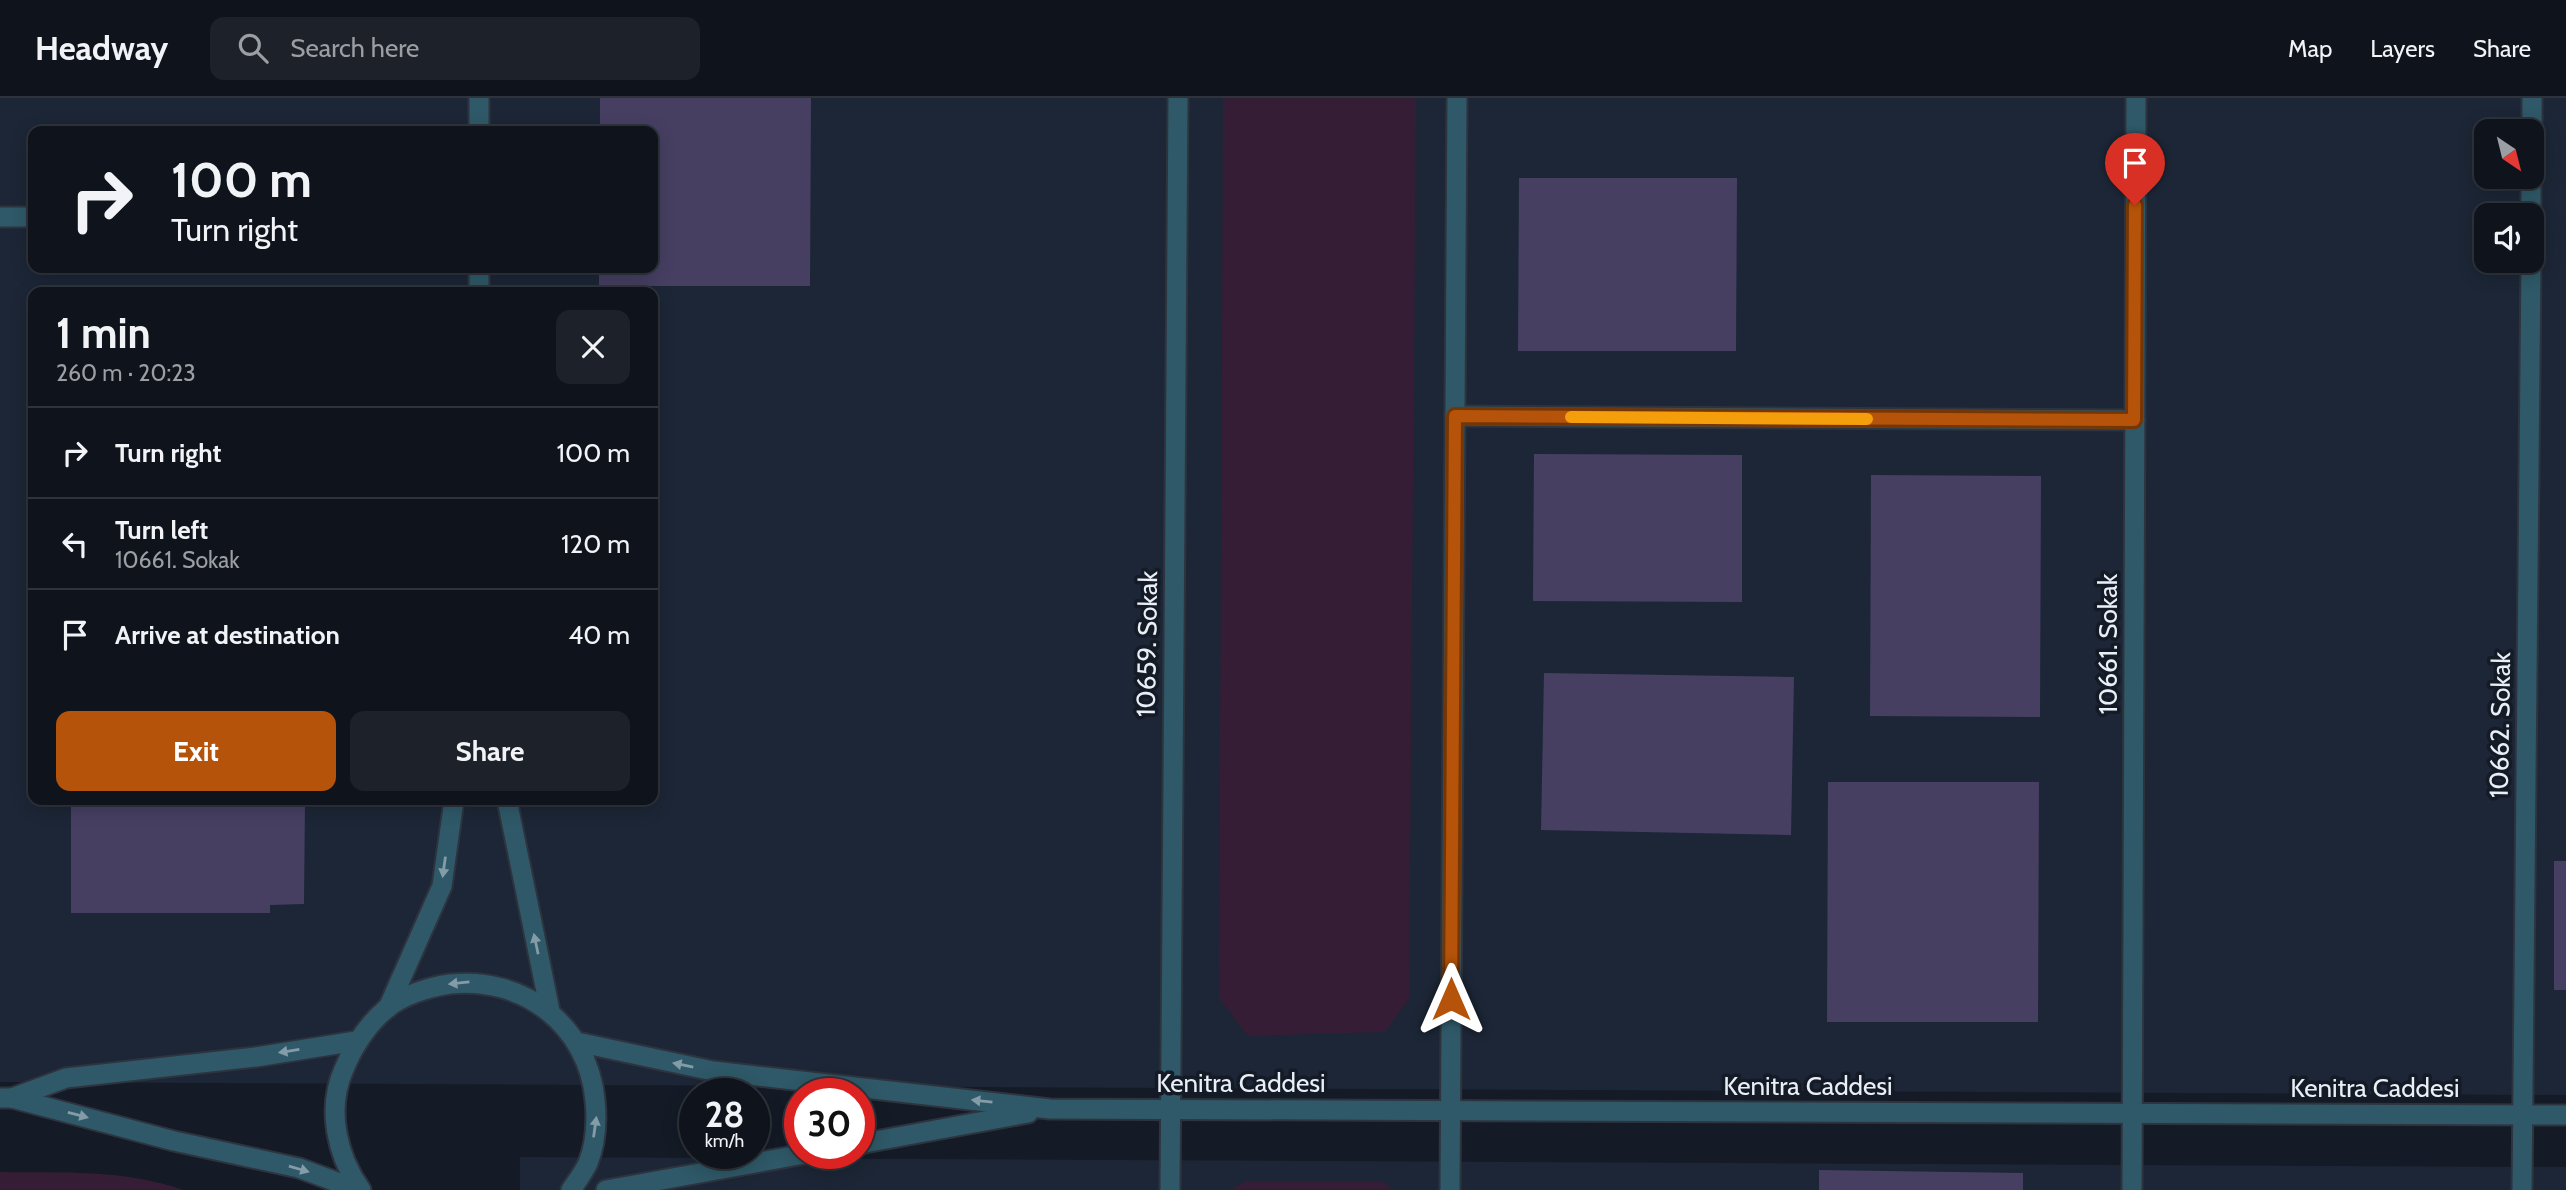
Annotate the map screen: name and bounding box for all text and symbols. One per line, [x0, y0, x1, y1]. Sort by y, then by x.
search box [210, 17, 700, 80]
text: Headway [35, 28, 168, 68]
icon: search [234, 29, 272, 67]
text: Search here [290, 32, 419, 64]
text: Map [2288, 34, 2332, 63]
text: Layers [2370, 34, 2435, 63]
text: Share [2473, 34, 2531, 63]
north arrow [2474, 119, 2544, 189]
map controls [2474, 119, 2544, 273]
pin [2105, 133, 2165, 205]
icon: arrive [2116, 144, 2154, 182]
text: 100 m [171, 150, 312, 209]
icon: right [56, 154, 147, 245]
button: sound [2474, 203, 2544, 273]
text: Turn right [171, 210, 298, 249]
text: 1 min [56, 307, 151, 359]
button: close [556, 310, 630, 384]
text: 260 m · 20:23 [56, 359, 196, 387]
icon: right [56, 434, 94, 472]
text: Turn right [115, 437, 221, 469]
text: 100 m [557, 437, 630, 469]
text: Turn left [115, 514, 208, 546]
icon: left [56, 525, 94, 563]
text: 120 m [561, 528, 630, 560]
text: 10661. Sokak [115, 546, 240, 574]
street label: 10659. Sokak [1130, 570, 1164, 717]
street label: 10661. Sokak [2092, 573, 2124, 714]
icon: arrive [56, 616, 94, 654]
text: Arrive at destination [115, 619, 340, 651]
text: 40 m [568, 619, 630, 651]
street label: 10662. Sokak [2483, 651, 2517, 798]
button: Exit [56, 711, 336, 791]
button: Share [350, 711, 630, 791]
one-way arrow [439, 856, 450, 878]
one-way arrow [530, 933, 541, 955]
position arrow [1414, 962, 1488, 1036]
one-way arrow [448, 978, 470, 989]
one-way arrow [278, 1046, 300, 1057]
one-way arrow [672, 1059, 694, 1070]
street label: Kenitra Caddesi [1156, 1067, 1326, 1099]
street label: Kenitra Caddesi [1723, 1070, 1893, 1102]
street label: Kenitra Caddesi [2290, 1072, 2460, 1104]
speed limit sign: 30 [784, 1078, 875, 1169]
text: 28 [705, 1093, 744, 1136]
one-way arrow [971, 1096, 993, 1107]
one-way arrow [67, 1110, 89, 1121]
one-way arrow [590, 1116, 601, 1138]
text: km/h [705, 1130, 744, 1152]
one-way arrow [288, 1164, 310, 1175]

